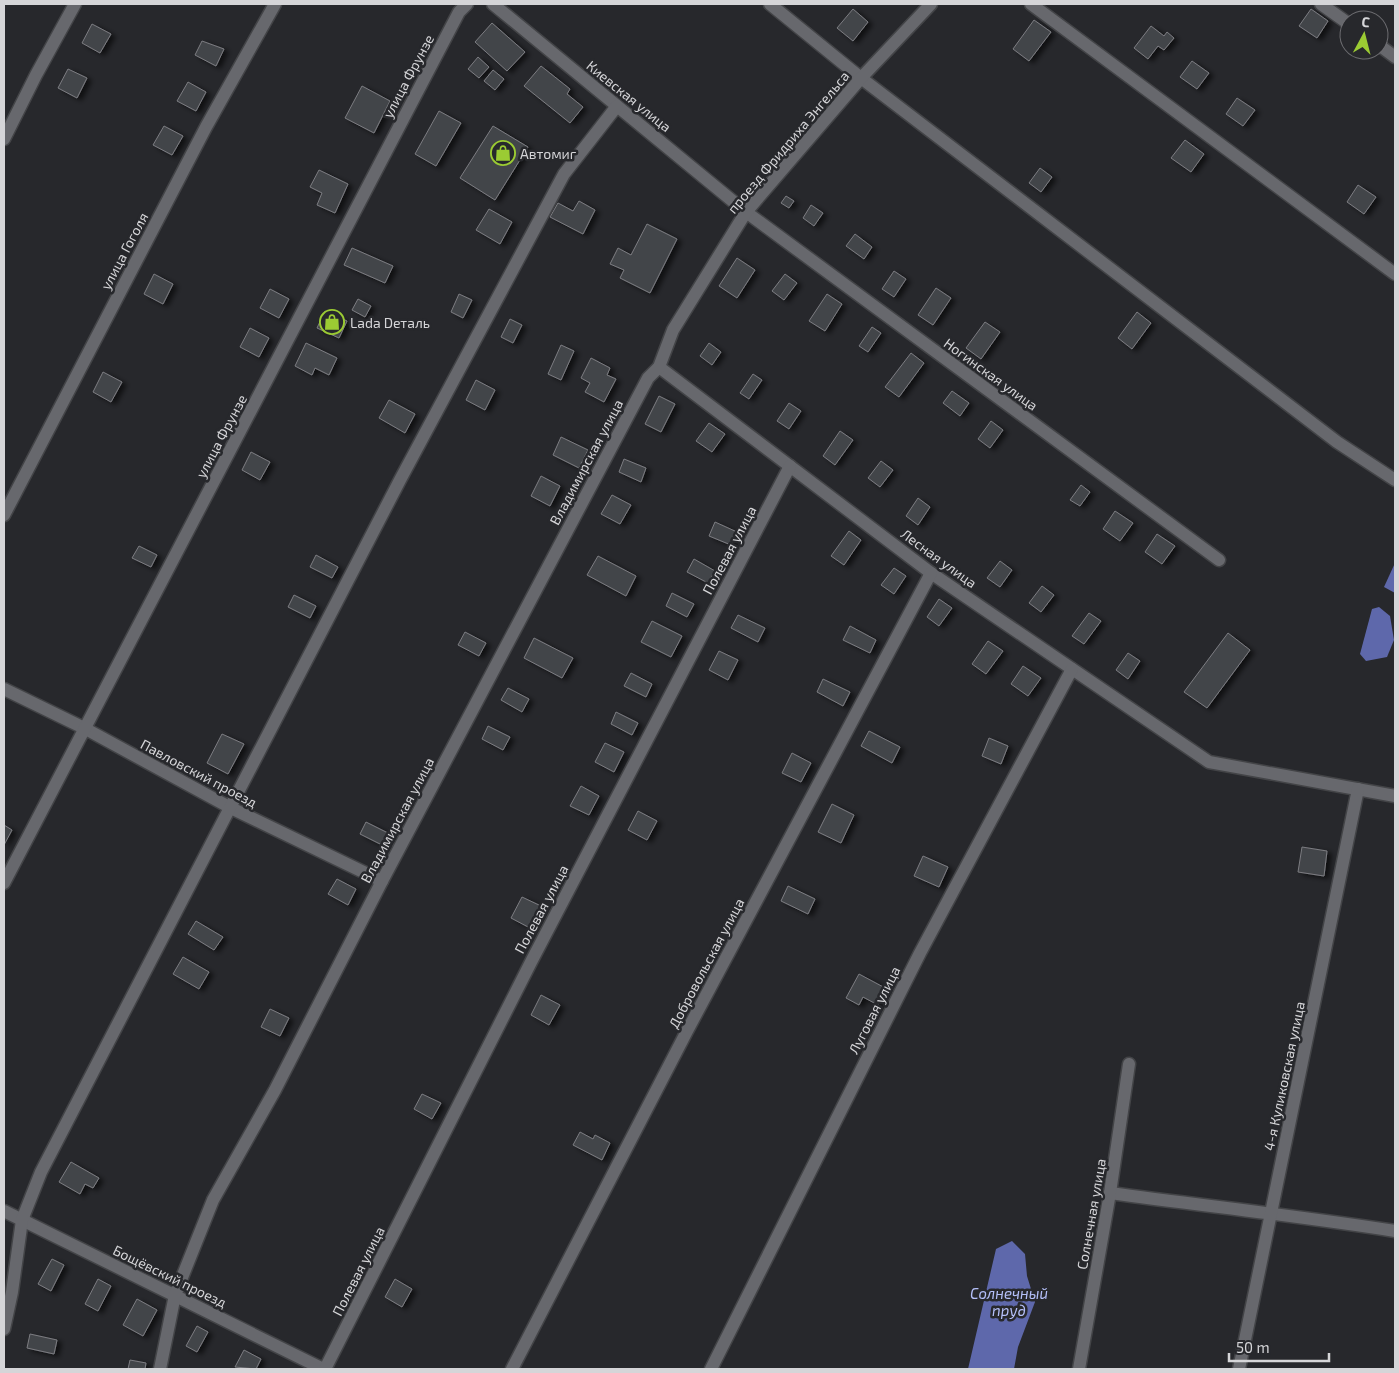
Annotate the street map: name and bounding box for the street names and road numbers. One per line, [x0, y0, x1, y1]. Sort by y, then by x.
street label: улица Фрунзе [379, 31, 437, 121]
street label: Киевская улица [583, 57, 675, 135]
street label: проезд Фридриха Энгельса [723, 67, 853, 217]
street label: улица Гоголя [97, 209, 151, 293]
street label: Ногинская улица [941, 334, 1041, 414]
street label: улица Фрунзе [192, 391, 250, 481]
street label: Владимирская улица [546, 396, 626, 528]
street label: Полевая улица [698, 503, 760, 597]
street label: Лесная улица [898, 525, 980, 591]
street label: Павловский проезд [138, 735, 260, 811]
street label: Владимирская улица [357, 754, 437, 886]
street label: Полевая улица [510, 862, 572, 956]
street label: Добровольская улица [665, 895, 747, 1031]
street label: Луговая улица [845, 963, 903, 1057]
street label: 4-я Куликовская улица [1260, 1000, 1308, 1152]
street label: Солнечная улица [1073, 1157, 1109, 1271]
street label: Полевая улица [328, 1223, 388, 1319]
street label: Бощёвский проезд [111, 1241, 229, 1311]

